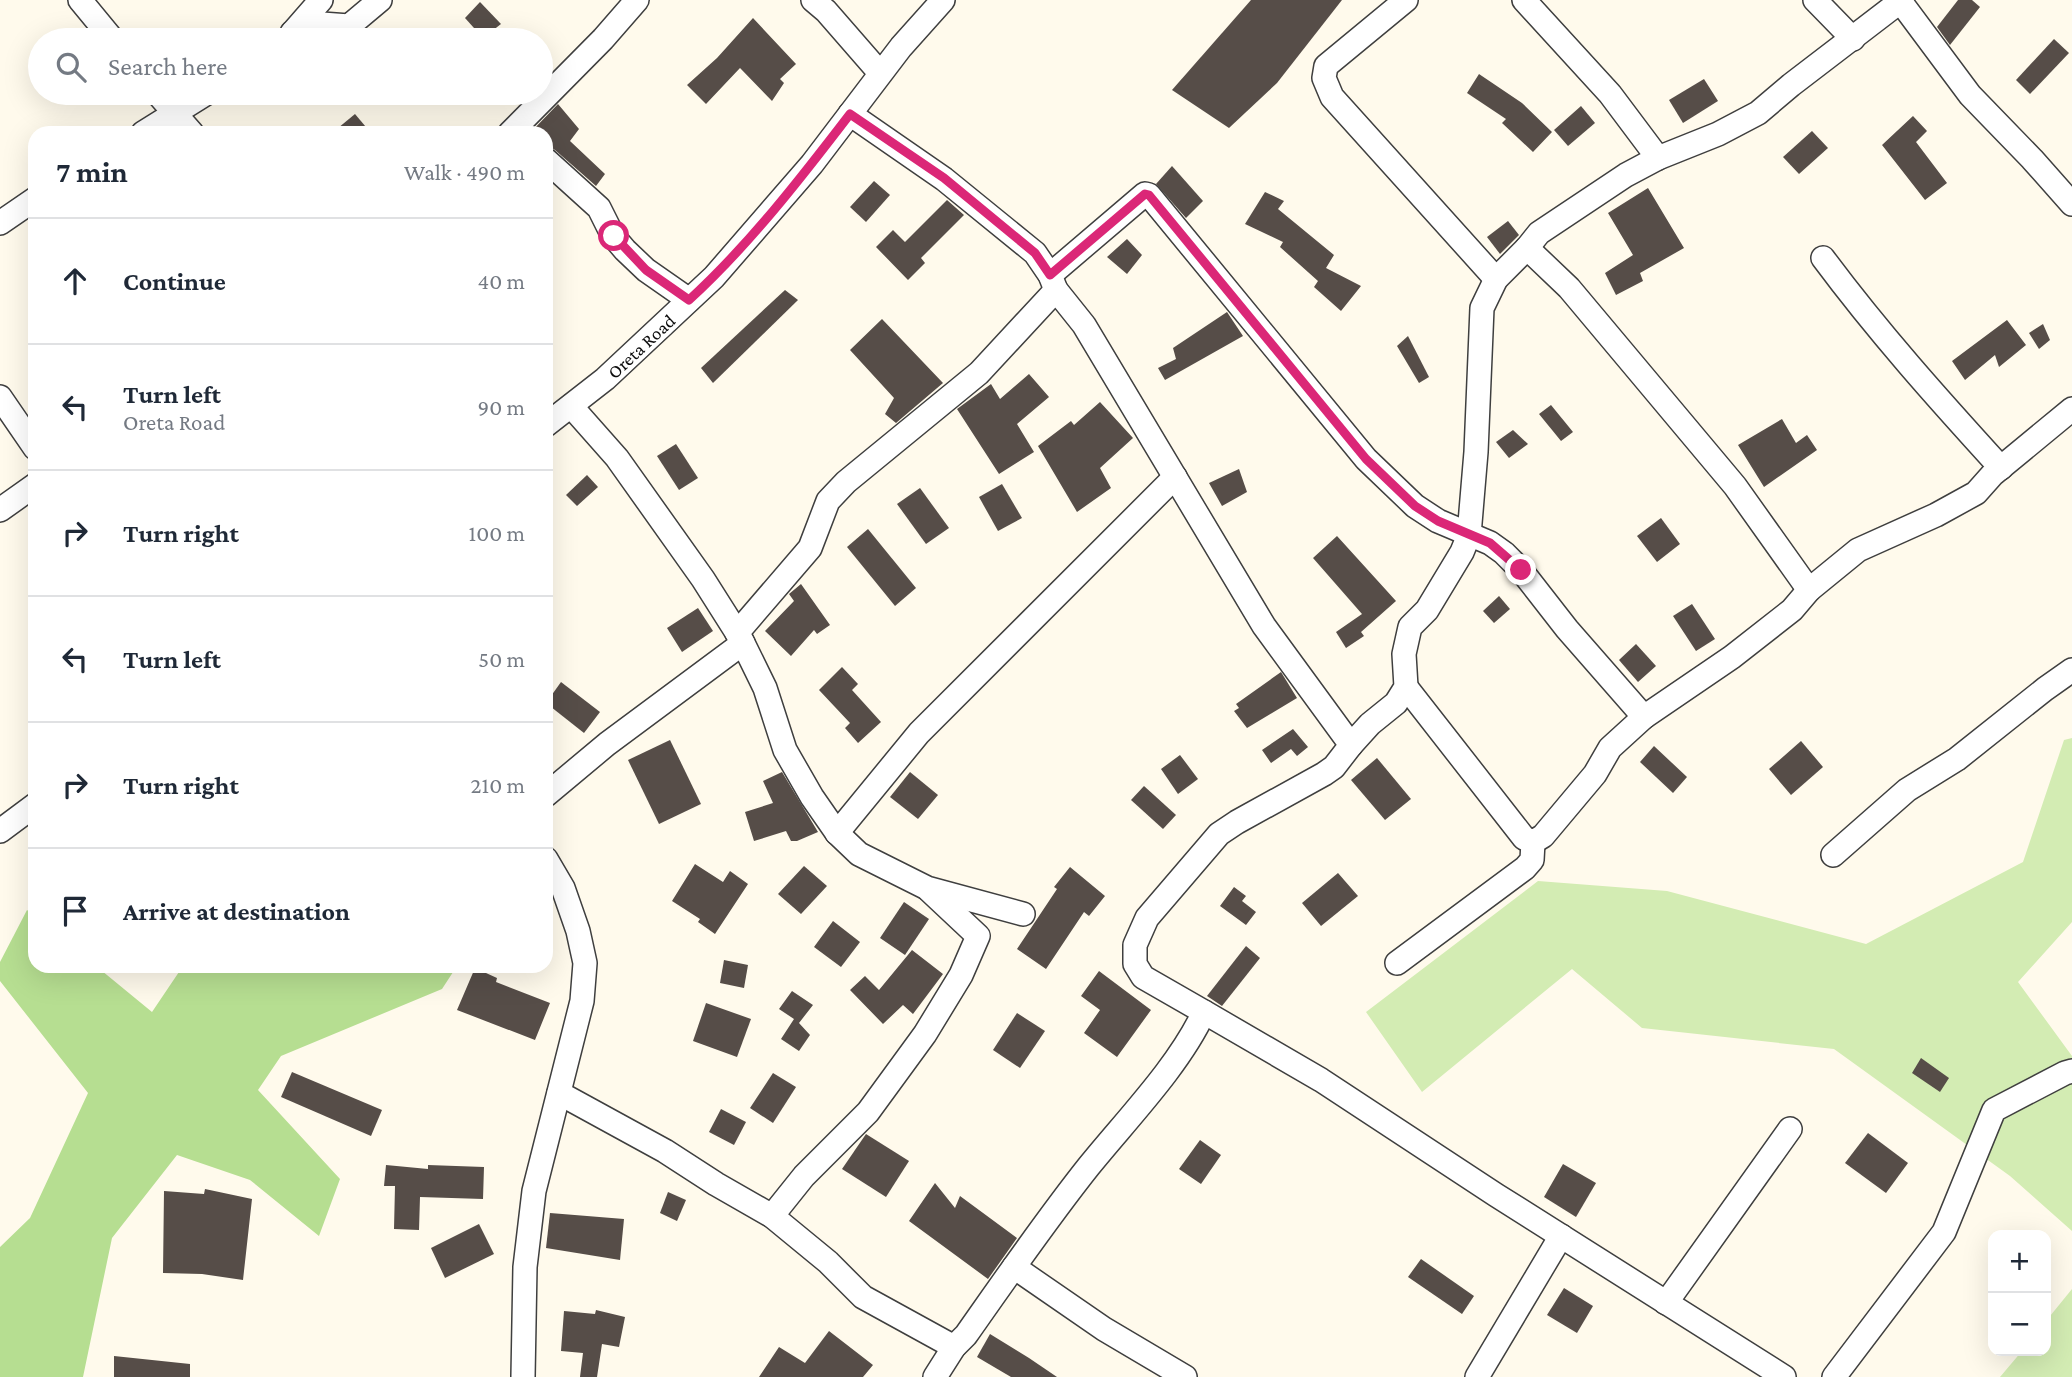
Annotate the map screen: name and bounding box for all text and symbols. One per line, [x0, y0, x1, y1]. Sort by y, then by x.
search box [28, 28, 553, 105]
icon: search [52, 48, 90, 86]
text: Search here [108, 52, 227, 81]
text: 7 min [56, 155, 128, 188]
text: Walk · 490 m [404, 159, 525, 185]
route start [598, 220, 629, 251]
icon: ahead [56, 262, 94, 300]
text: Continue [123, 267, 226, 296]
text: 40 m [477, 268, 525, 294]
street label: Oreta Road [603, 310, 679, 383]
text: Turn left [123, 380, 221, 409]
icon: left [56, 388, 94, 426]
text: 90 m [478, 394, 525, 420]
text: Oreta Road [123, 409, 225, 435]
icon: right [56, 514, 94, 552]
text: Turn right [123, 519, 239, 548]
text: 100 m [469, 520, 525, 546]
route end [1505, 554, 1536, 585]
icon: left [56, 640, 94, 678]
text: Turn left [123, 645, 221, 674]
text: 50 m [478, 646, 525, 672]
icon: right [56, 766, 94, 804]
text: Turn right [123, 771, 239, 800]
text: 210 m [471, 772, 525, 798]
icon: arrive [56, 892, 94, 930]
text: Arrive at destination [123, 897, 350, 926]
map controls [1988, 1230, 2051, 1356]
button: + [1988, 1230, 2051, 1293]
button: − [1988, 1293, 2051, 1356]

